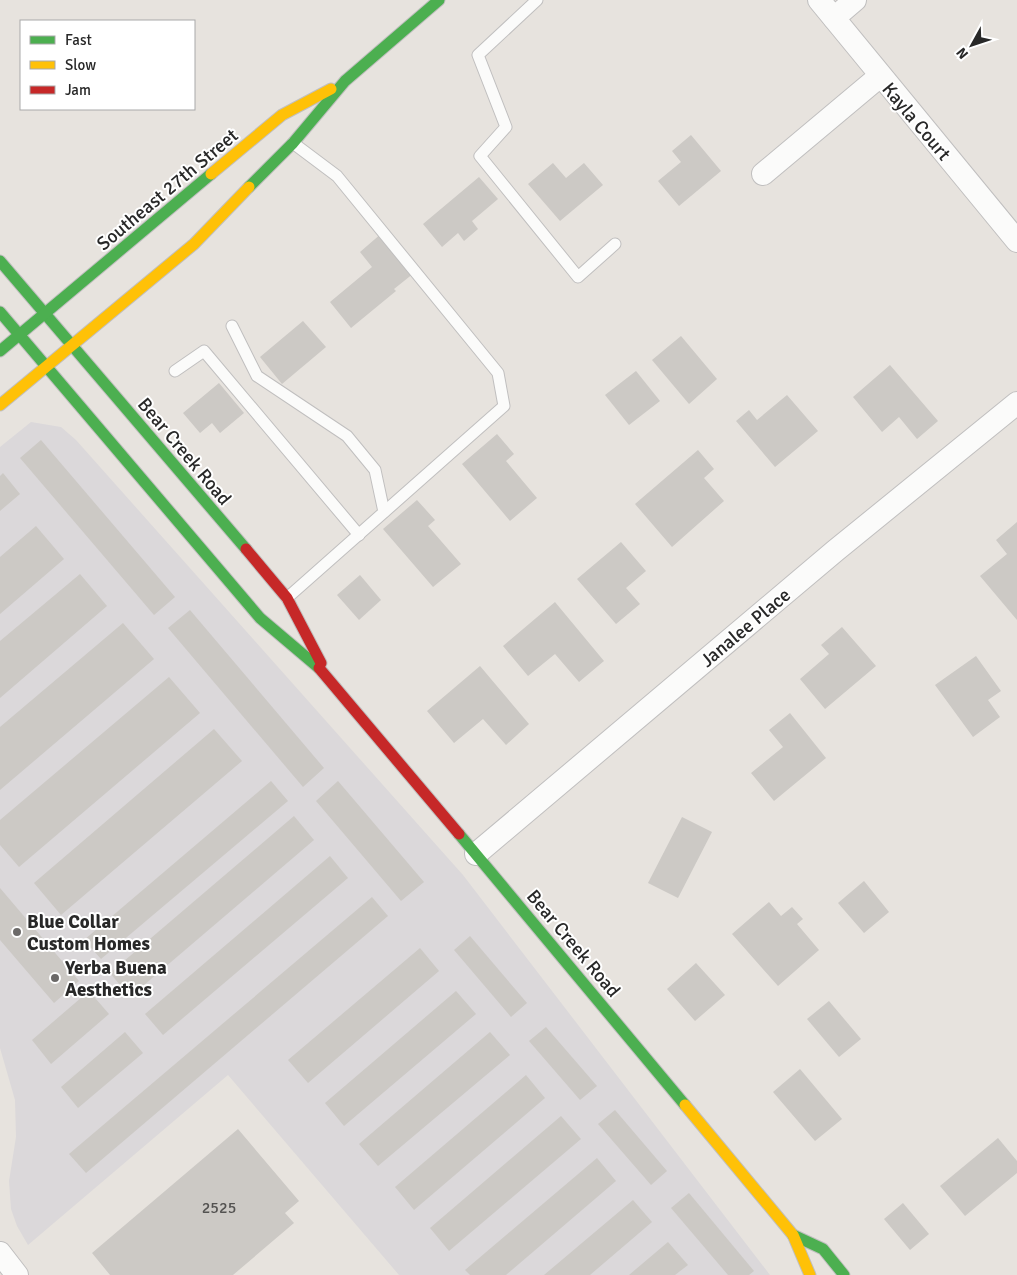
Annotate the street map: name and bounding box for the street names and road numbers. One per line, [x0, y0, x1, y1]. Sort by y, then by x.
street label: Kayla Court [877, 78, 956, 166]
street label: Southeast 27th Street [92, 123, 244, 256]
street label: Bear Creek Road [132, 393, 236, 510]
street label: Janalee Place [696, 583, 796, 672]
street label: Bear Creek Road [521, 885, 625, 1002]

